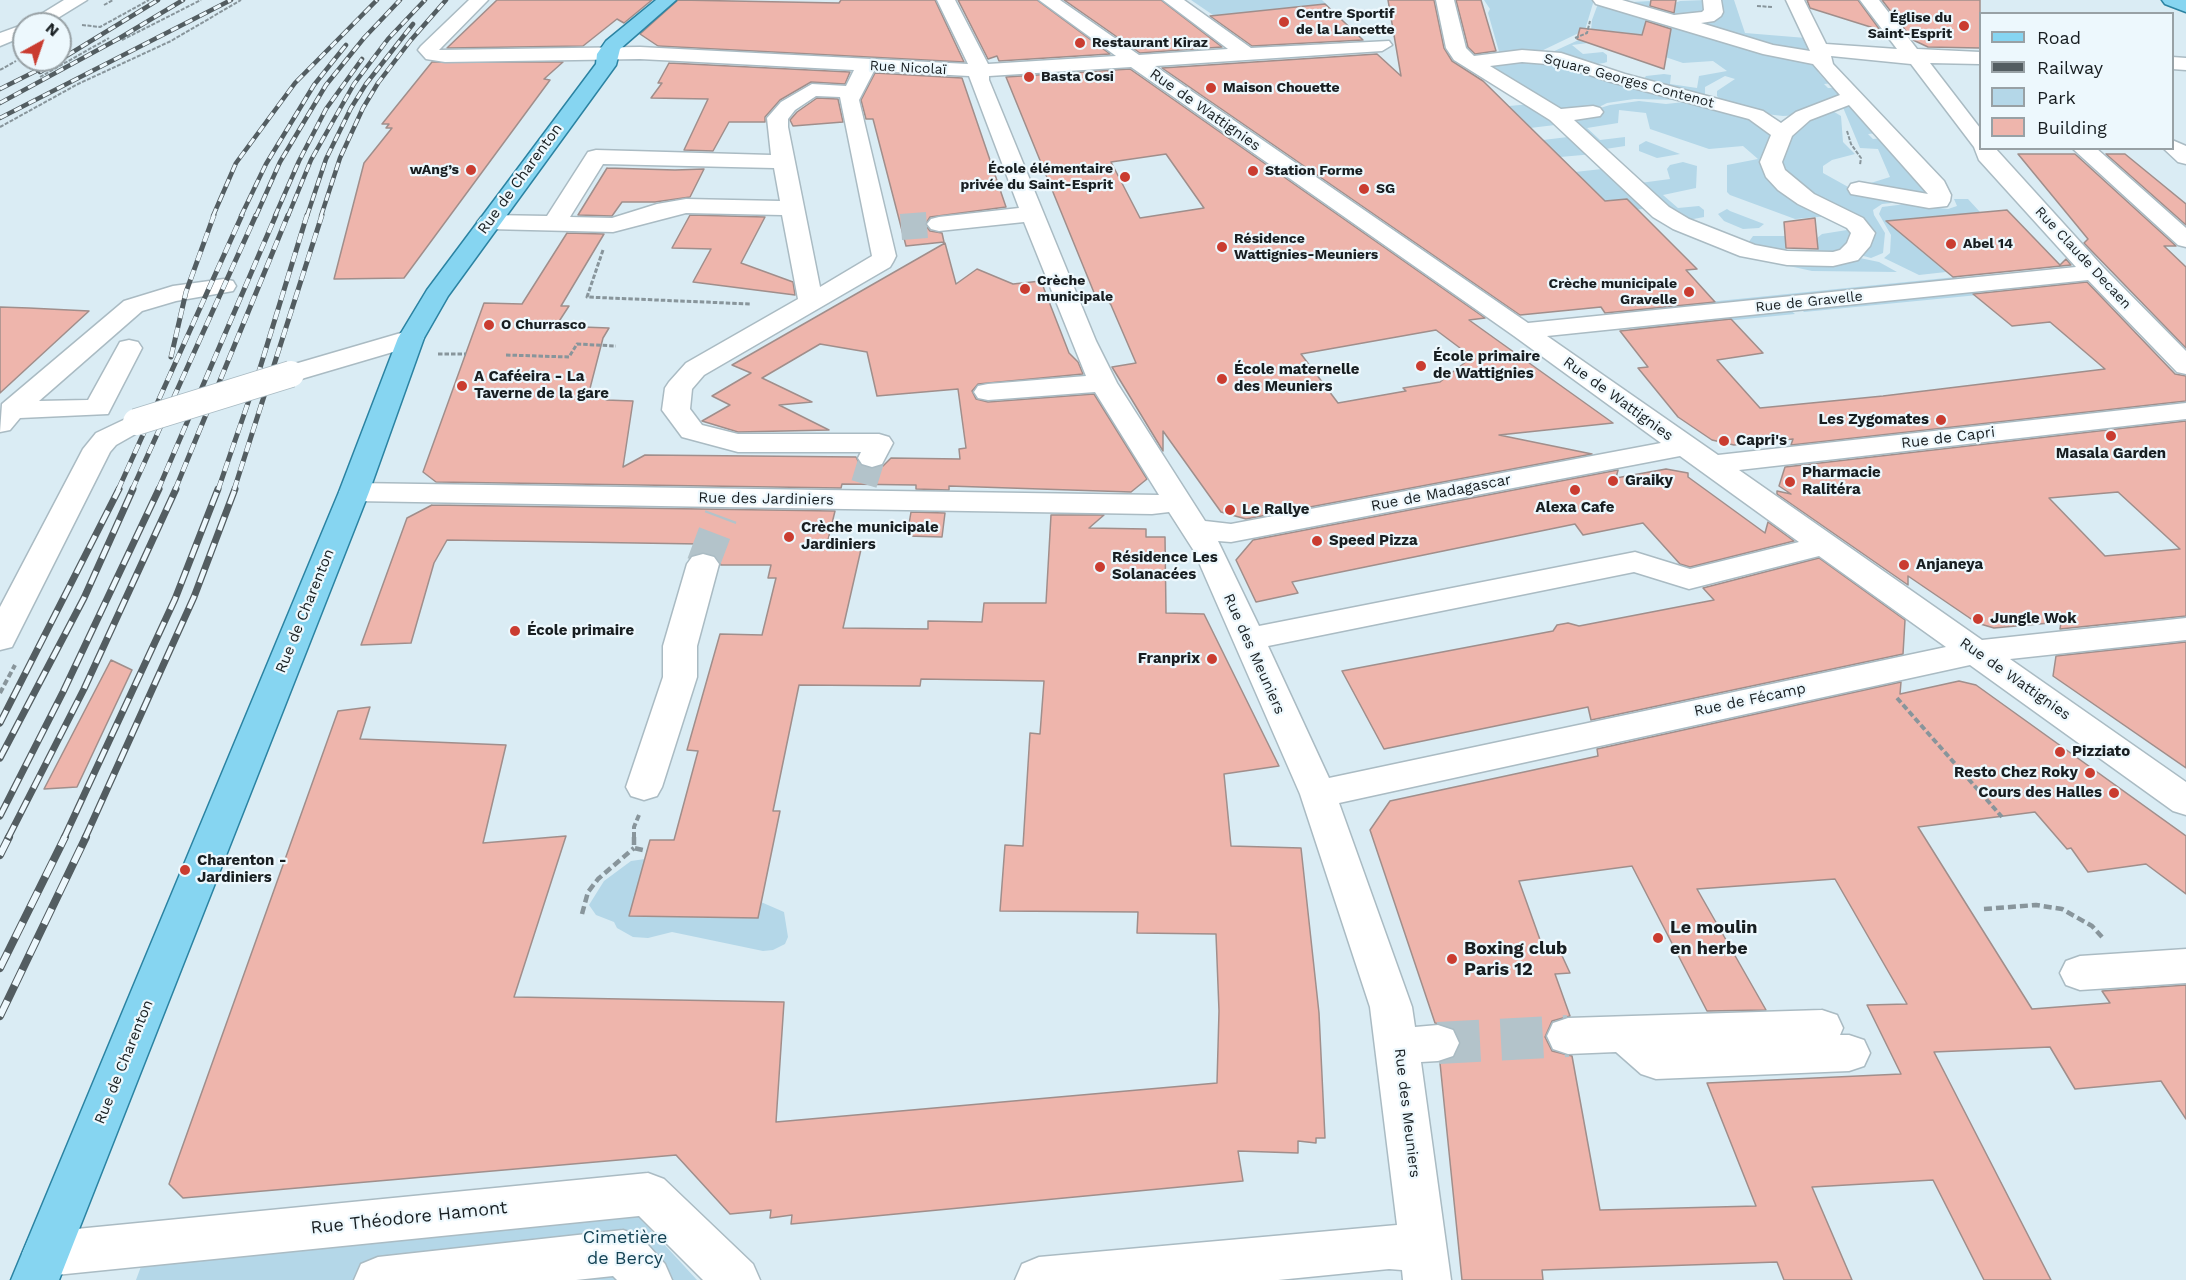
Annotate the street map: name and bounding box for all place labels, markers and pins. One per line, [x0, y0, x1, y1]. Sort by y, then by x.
place label: Centre Sportif de la Lancette [1296, 6, 1395, 38]
place label: Église du Saint-Esprit [1868, 10, 1952, 42]
marker: Centre Sportif de la Lancette [1277, 15, 1291, 29]
marker: Église du Saint-Esprit [1957, 19, 1971, 33]
place label: Restaurant Kiraz [1092, 35, 1208, 51]
marker: Restaurant Kiraz [1073, 36, 1087, 50]
place label: Basta Cosi [1041, 69, 1114, 85]
marker: Basta Cosi [1022, 70, 1036, 84]
place label: Maison Chouette [1223, 80, 1339, 96]
marker: Maison Chouette [1204, 81, 1218, 95]
place label: École élémentaire privée du Saint-Esprit [960, 161, 1113, 194]
place label: wAng’s [410, 162, 459, 178]
marker: wAng’s [464, 163, 478, 177]
place label: Station Forme [1265, 163, 1363, 179]
marker: Station Forme [1246, 164, 1260, 178]
marker: École élémentaire privée du Saint-Esprit [1118, 170, 1132, 184]
place label: SG [1376, 181, 1395, 197]
marker: SG [1357, 182, 1371, 196]
place label: Résidence Wattignies-Meuniers [1234, 231, 1378, 264]
place label: Abel 14 [1963, 236, 2013, 252]
marker: Abel 14 [1944, 237, 1958, 251]
marker: Résidence Wattignies-Meuniers [1215, 240, 1229, 254]
place label: Crèche municipale [1037, 273, 1113, 306]
place label: Crèche municipale Gravelle [1549, 276, 1677, 308]
marker: Crèche municipale [1018, 282, 1032, 296]
marker: Crèche municipale Gravelle [1682, 285, 1696, 299]
place label: O Churrasco [501, 317, 586, 333]
marker: O Churrasco [482, 318, 496, 332]
place label: École primaire de Wattignies [1433, 348, 1540, 383]
marker: École primaire de Wattignies [1414, 359, 1428, 373]
place label: École maternelle des Meuniers [1234, 361, 1359, 396]
place label: A Caféeira - La Taverne de la gare [474, 368, 609, 403]
marker: École maternelle des Meuniers [1215, 372, 1229, 386]
marker: A Caféeira - La Taverne de la gare [455, 379, 469, 393]
place label: Les Zygomates [1818, 411, 1929, 429]
marker: Les Zygomates [1934, 413, 1948, 427]
marker: Masala Garden [2104, 429, 2118, 443]
place label: Capri's [1736, 432, 1787, 450]
marker: Capri's [1717, 434, 1731, 448]
place label: Masala Garden [2056, 445, 2166, 463]
place label: Pharmacie Ralitéra [1802, 464, 1881, 499]
place label: Graiky [1625, 472, 1673, 490]
marker: Graiky [1606, 474, 1620, 488]
marker: Pharmacie Ralitéra [1783, 475, 1797, 489]
marker: Alexa Cafe [1568, 483, 1582, 497]
place label: Alexa Cafe [1536, 499, 1614, 517]
place label: Le Rallye [1242, 501, 1309, 519]
marker: Le Rallye [1223, 503, 1237, 517]
place label: Crèche municipale Jardiniers [801, 519, 939, 554]
marker: Crèche municipale Jardiniers [782, 530, 796, 544]
place label: Speed Pizza [1329, 532, 1418, 550]
marker: Speed Pizza [1310, 534, 1324, 548]
place label: Résidence Les Solanacées [1112, 549, 1218, 584]
place label: Anjaneya [1916, 556, 1983, 574]
marker: Anjaneya [1897, 558, 1911, 572]
marker: Résidence Les Solanacées [1093, 560, 1107, 574]
place label: Jungle Wok [1990, 610, 2077, 628]
marker: Jungle Wok [1971, 612, 1985, 626]
place label: École primaire [527, 622, 634, 640]
marker: École primaire [508, 624, 522, 638]
place label: Franprix [1138, 650, 1200, 668]
marker: Franprix [1205, 652, 1219, 666]
place label: Pizziato [2072, 743, 2130, 761]
marker: Pizziato [2053, 745, 2067, 759]
place label: Resto Chez Roky [1954, 764, 2078, 782]
marker: Resto Chez Roky [2083, 766, 2097, 780]
place label: Cours des Halles [1978, 784, 2102, 802]
marker: Cours des Halles [2107, 786, 2121, 800]
place label: Charenton - Jardiniers [197, 852, 287, 887]
marker: Charenton - Jardiniers [178, 863, 192, 877]
place label: Le moulin en herbe [1670, 917, 1757, 960]
marker: Le moulin en herbe [1651, 931, 1665, 945]
place label: Boxing club Paris 12 [1464, 938, 1567, 980]
marker: Boxing club Paris 12 [1445, 952, 1459, 966]

